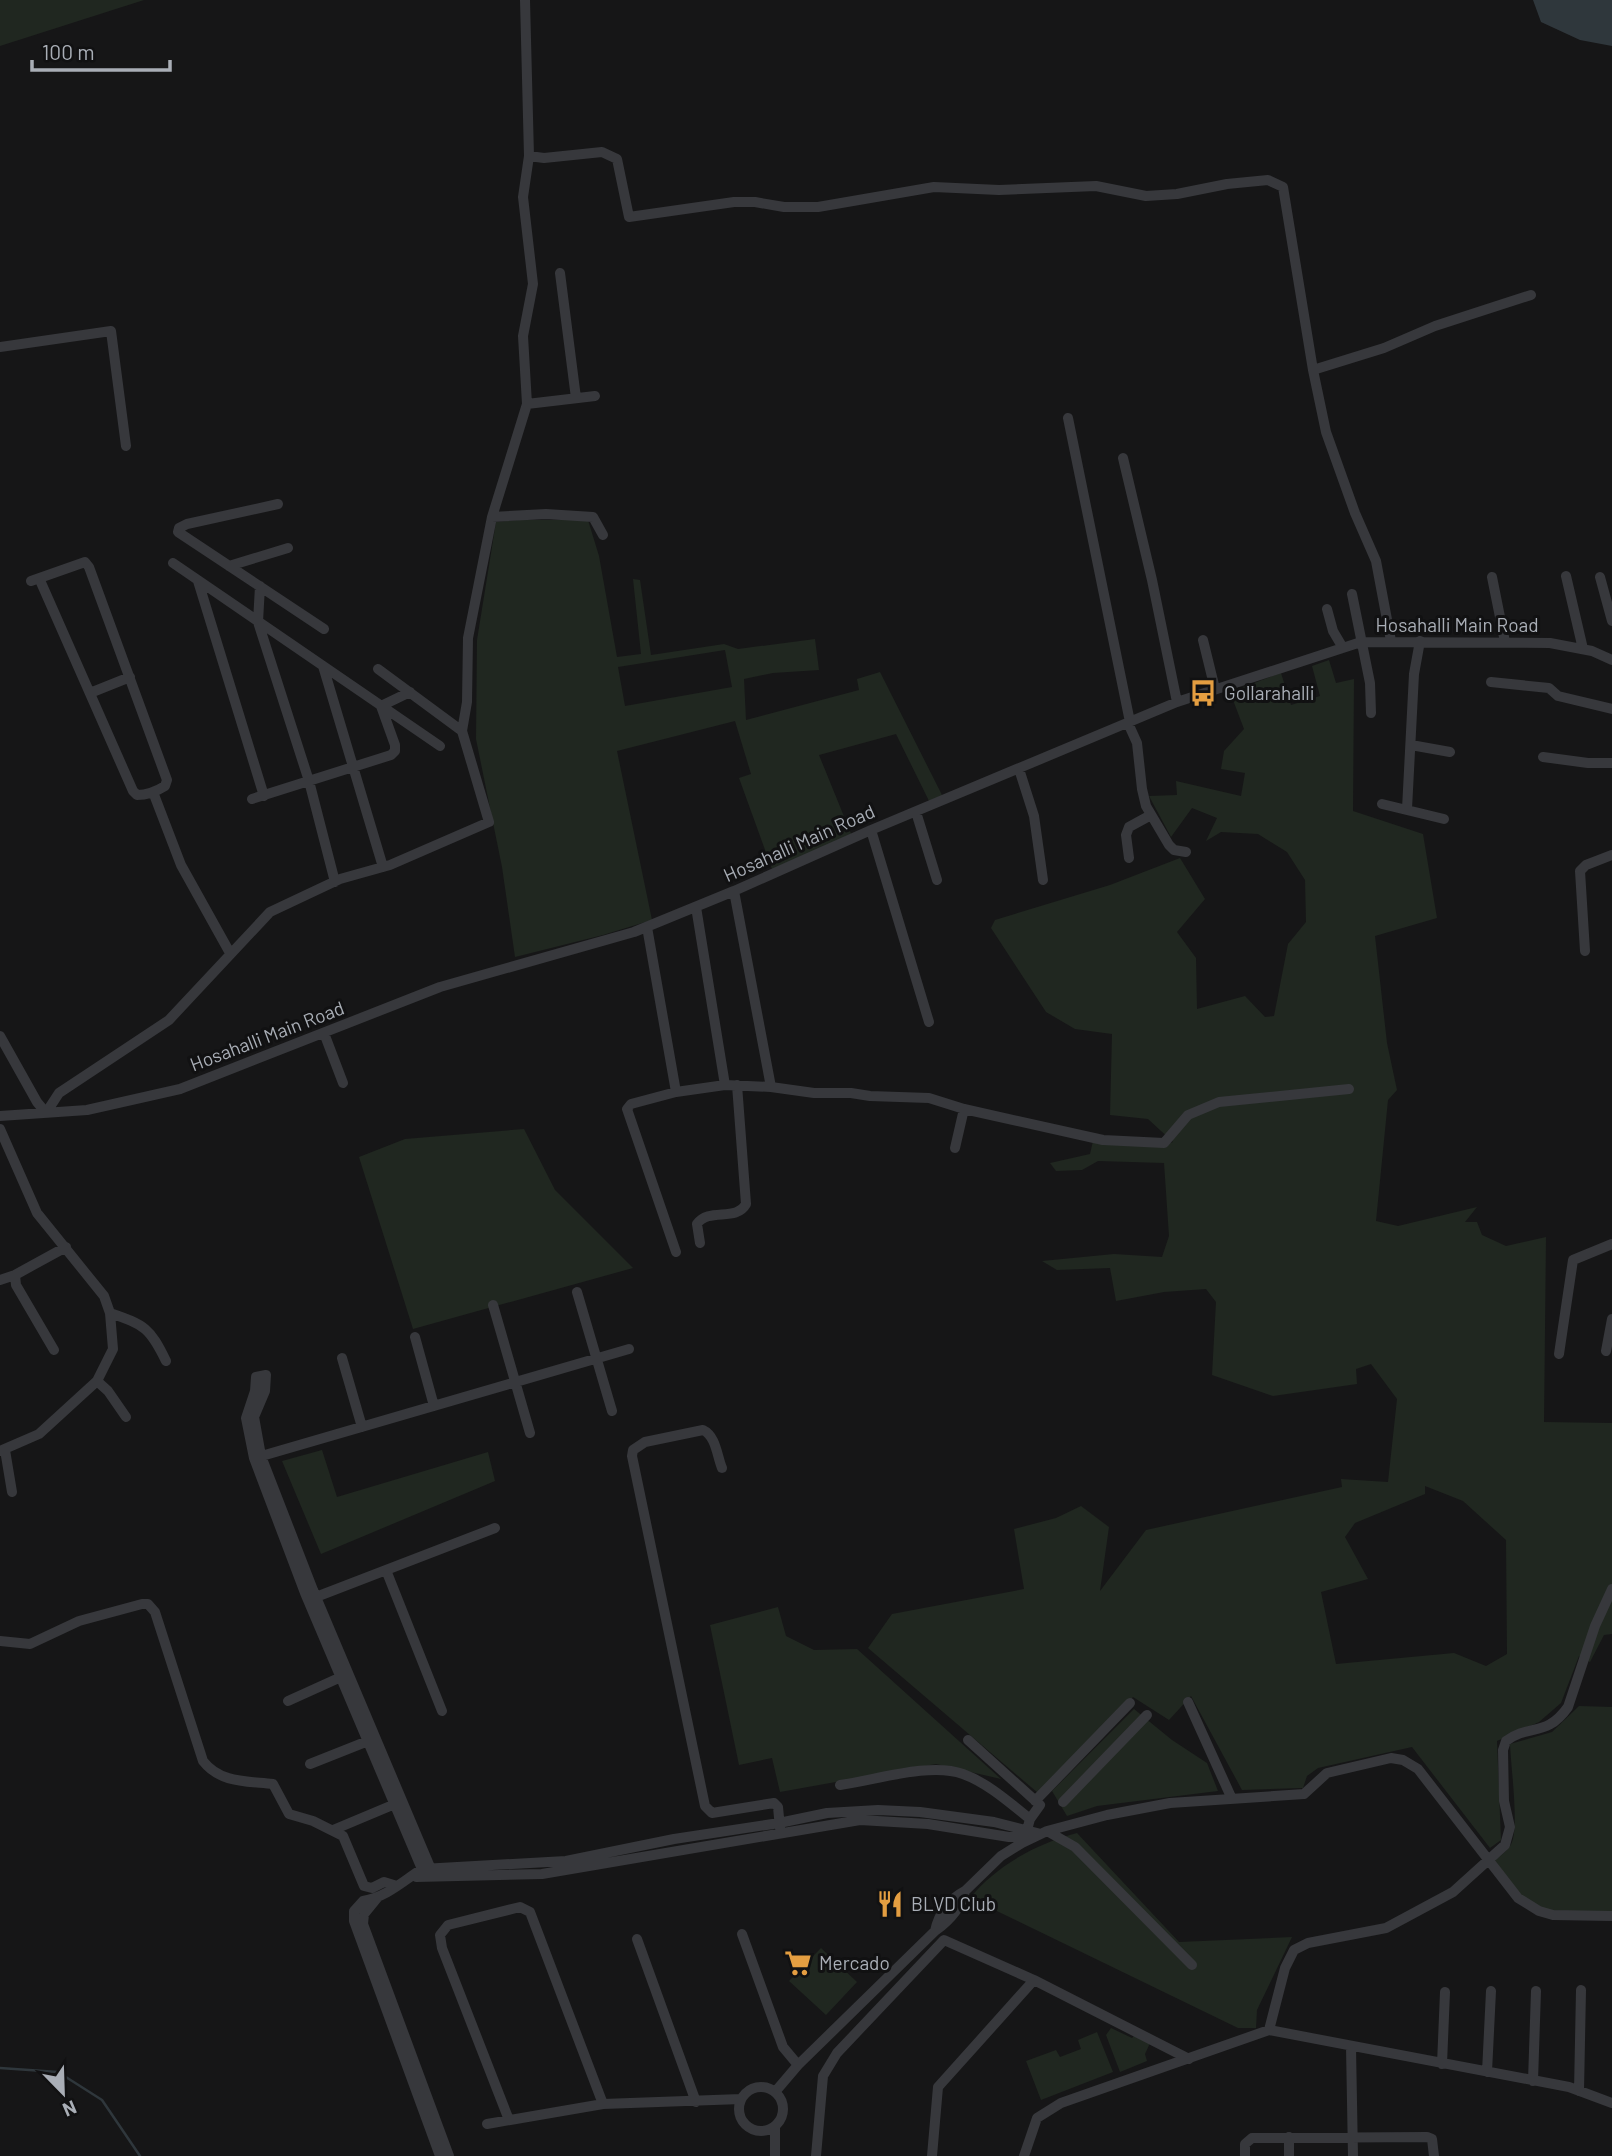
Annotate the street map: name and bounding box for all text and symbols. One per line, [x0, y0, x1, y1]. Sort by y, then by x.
scale bar [32, 28, 170, 72]
text: 100 m [42, 39, 95, 64]
street label: Hosahalli Main Road [1375, 613, 1539, 636]
bus stop icon: Gollarahalli [1188, 678, 1218, 708]
place label: Gollarahalli [1224, 681, 1315, 704]
street label: Hosahalli Main Road [720, 799, 878, 886]
street label: Hosahalli Main Road [187, 996, 347, 1076]
restaurant icon: BLVD Club [875, 1889, 905, 1919]
place label: BLVD Club [911, 1892, 996, 1915]
supermarket icon: Mercado [783, 1948, 813, 1978]
place label: Mercado [819, 1951, 890, 1974]
north arrow [28, 2058, 98, 2128]
text: N [60, 2096, 80, 2122]

